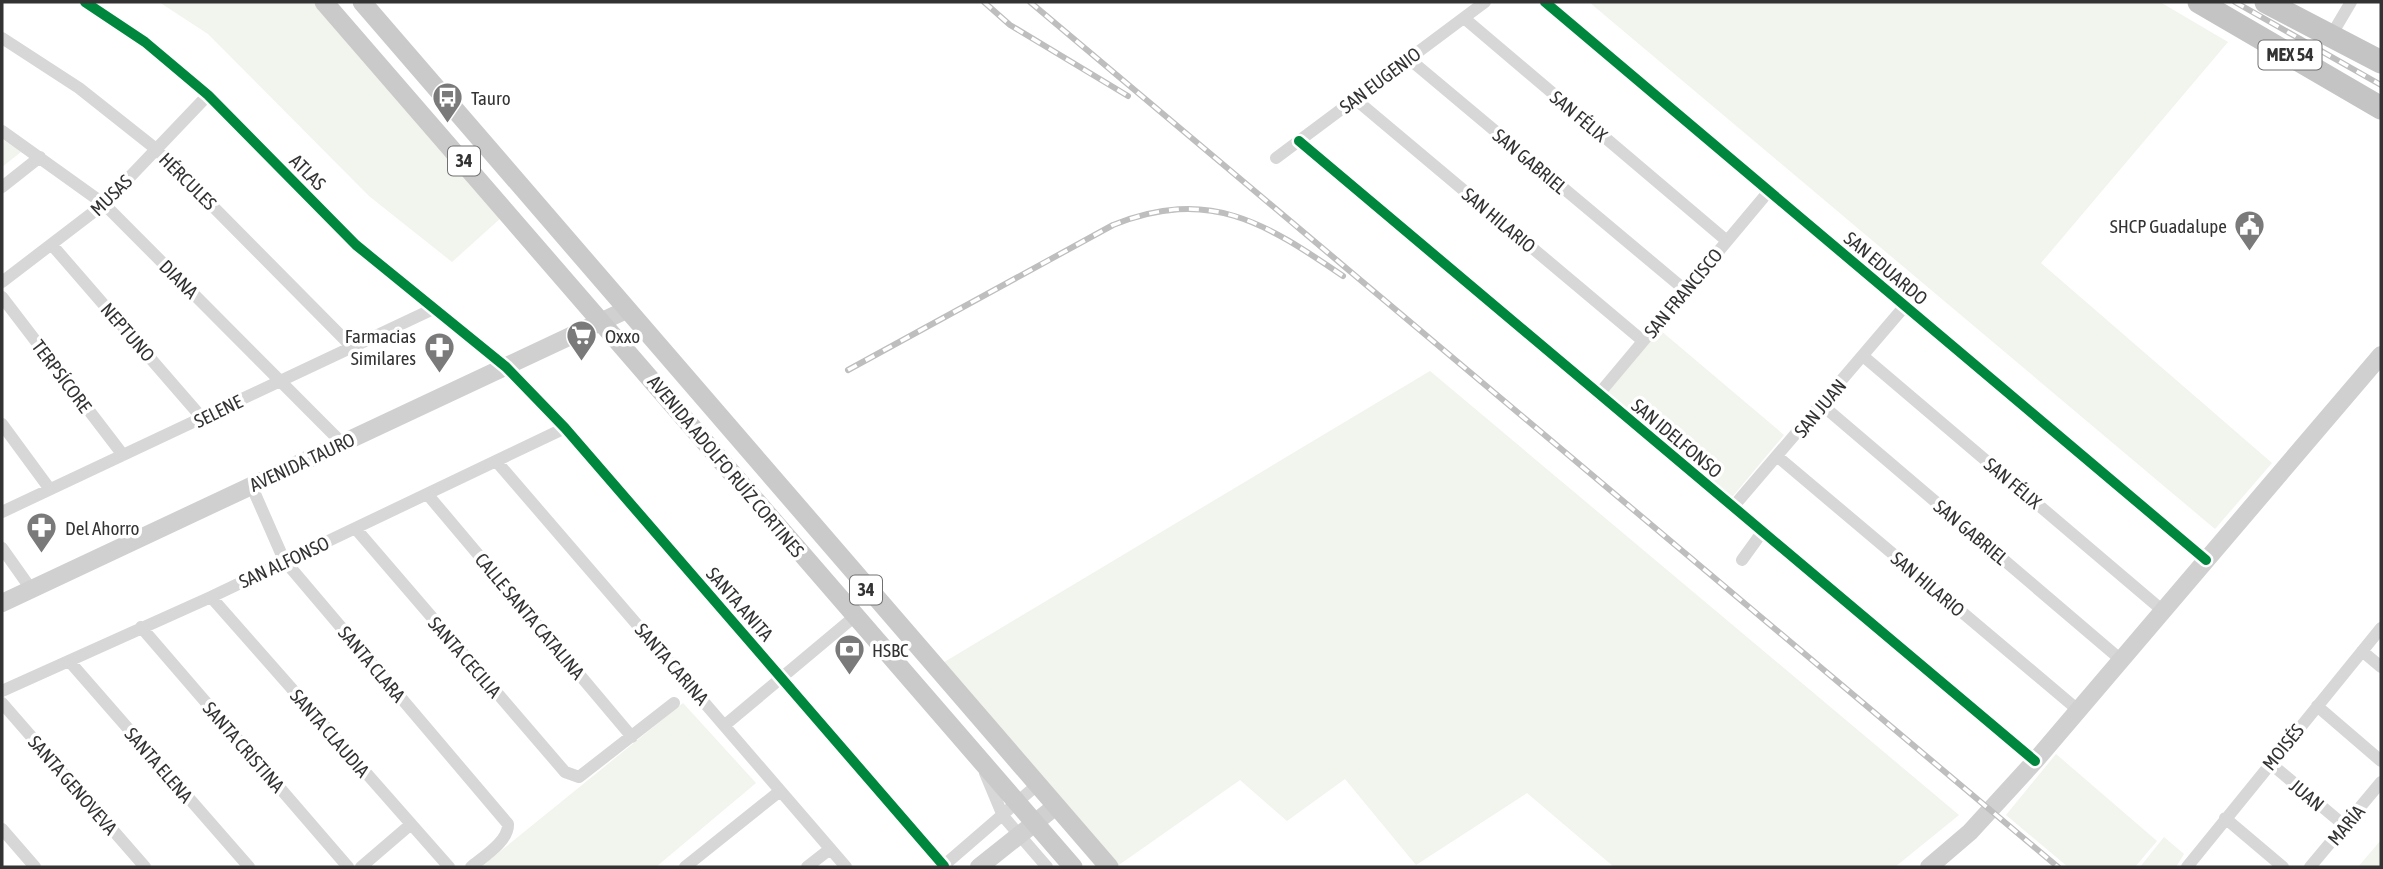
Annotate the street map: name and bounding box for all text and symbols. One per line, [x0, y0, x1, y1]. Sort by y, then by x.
road number: MEX 54 [2258, 40, 2322, 70]
street label: SAN EUGENIO [1335, 42, 1425, 118]
bus stop icon: Tauro [431, 81, 465, 125]
street label: SAN FÉLIX [1546, 86, 1612, 146]
place label: Tauro [471, 87, 511, 109]
street label: SAN GABRIEL [1489, 124, 1572, 199]
road number: 34 [448, 146, 480, 176]
street label: HÉRCULES [155, 148, 221, 214]
street label: ATLAS [286, 150, 330, 194]
street label: MUSAS [86, 170, 136, 220]
street label: SAN HILARIO [1458, 183, 1540, 257]
public building icon: SHCP Guadalupe [2233, 209, 2267, 253]
place label: SHCP Guadalupe [2110, 215, 2227, 237]
street label: SAN EDUARDO [1840, 227, 1932, 309]
street label: SAN FRANCISCO [1639, 244, 1727, 342]
street label: DIANA [155, 255, 203, 303]
street label: NEPTUNO [97, 298, 159, 366]
supermarket icon: Oxxo [565, 319, 599, 363]
place label: Farmacias Similares [345, 325, 416, 369]
place label: Oxxo [605, 325, 640, 347]
pharmacy icon: Farmacias Similares [422, 330, 456, 374]
street label: TERPSÍCORE [28, 335, 96, 417]
street label: AVENIDA ADOLFO RUÍZ CORTINES [643, 371, 809, 561]
street label: SAN JUAN [1789, 375, 1851, 441]
street label: SELENE [190, 390, 246, 432]
street label: SAN IDELFONSO [1627, 394, 1727, 482]
street label: AVENIDA TAURO [246, 428, 358, 496]
street label: SAN FÉLIX [1980, 453, 2046, 513]
street label: SAN GABRIEL [1930, 495, 2013, 570]
pharmacy icon: Del Ahorro [25, 511, 59, 555]
place label: Del Ahorro [65, 517, 140, 539]
street label: SAN ALFONSO [235, 532, 333, 592]
street label: SAN HILARIO [1887, 547, 1969, 621]
street label: CALLE SANTA CATALINA [471, 548, 590, 684]
street label: SANTA ANITA [702, 563, 778, 646]
road number: 34 [850, 576, 882, 604]
street label: SANTA CECILIA [424, 612, 506, 702]
street label: SANTA CARINA [631, 619, 714, 710]
street label: SANTA CLARA [334, 622, 410, 707]
bank icon: HSBC [832, 633, 866, 677]
place label: HSBC [872, 639, 909, 661]
street label: SANTA CLAUDIA [286, 685, 375, 782]
street label: SANTA CRISTINA [199, 697, 290, 797]
street label: MOISÉS [2258, 720, 2308, 774]
street label: SANTA ELENA [120, 723, 198, 807]
street label: SANTA GENOVEVA [24, 731, 122, 839]
street label: JUAN [2285, 774, 2329, 816]
street label: MARÍA [2323, 800, 2370, 850]

